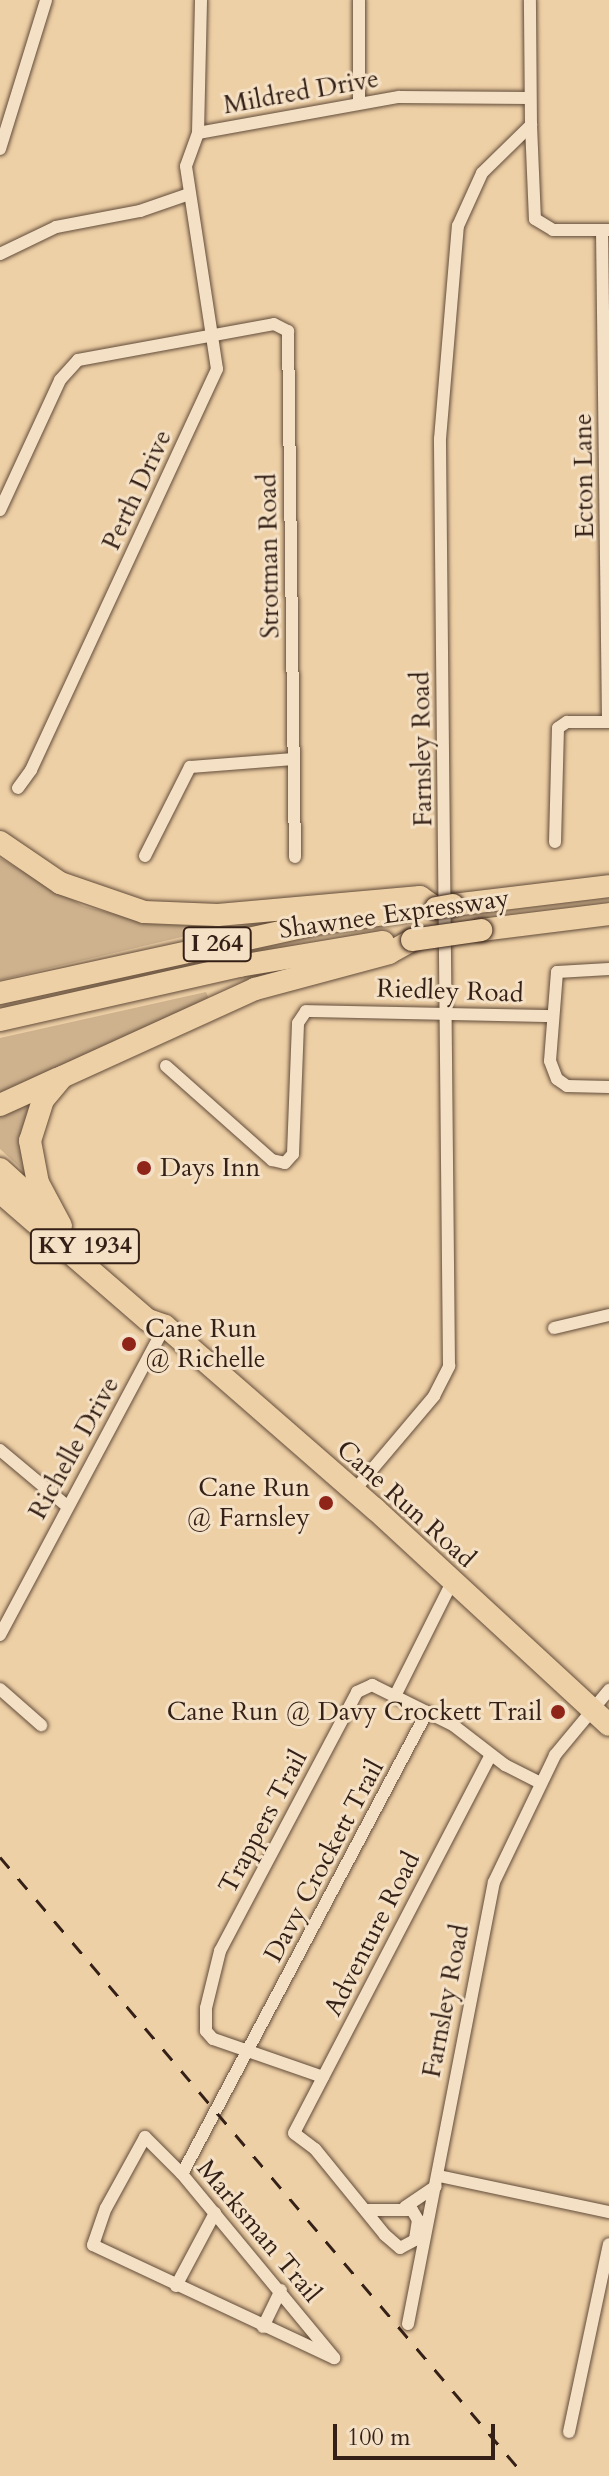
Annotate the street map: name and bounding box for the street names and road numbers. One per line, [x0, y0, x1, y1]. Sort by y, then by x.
street label: Mildred Drive [221, 63, 381, 121]
street label: Ecton Lane [567, 413, 601, 539]
street label: Perth Drive [96, 425, 178, 555]
street label: Strotman Road [252, 473, 286, 639]
street label: Farnsley Road [405, 671, 439, 827]
street label: Shawnee Expressway [277, 882, 511, 946]
road number: I 264 [181, 924, 253, 964]
street label: Riedley Road [376, 973, 524, 1009]
road number: KY 1934 [29, 1226, 141, 1266]
street label: Richelle Drive [22, 1371, 126, 1525]
street label: Cane Run Road [330, 1434, 482, 1574]
street label: Trappers Trail [212, 1745, 314, 1899]
street label: Davy Crockett Trail [258, 1755, 390, 1967]
street label: Adventure Road [317, 1847, 427, 2021]
street label: Farnsley Road [416, 1922, 476, 2080]
street label: Marksman Trail [190, 2153, 328, 2309]

